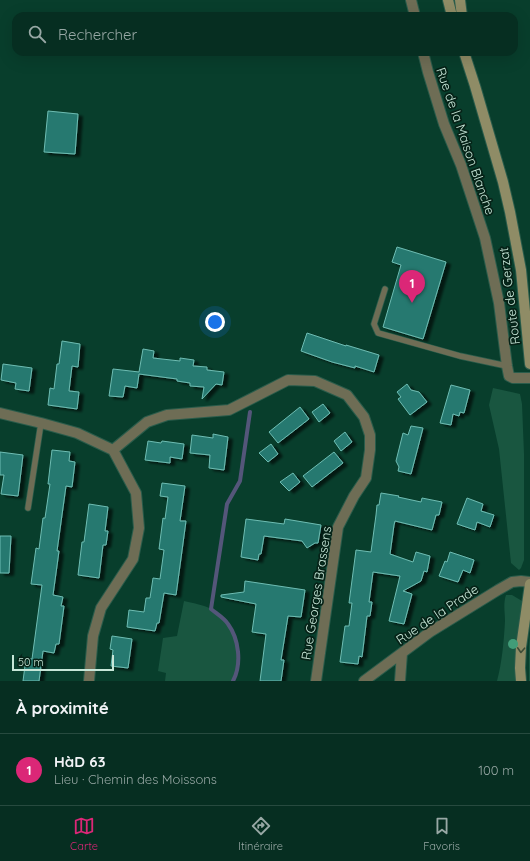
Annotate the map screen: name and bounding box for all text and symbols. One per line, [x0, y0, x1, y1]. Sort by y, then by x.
search box [12, 12, 518, 56]
icon: search [26, 23, 48, 45]
text: Rechercher [58, 25, 137, 44]
street label: Rue de la Maison Blanche [433, 65, 499, 217]
street label: Route de Gerzat [495, 246, 523, 346]
pin: 1 [399, 270, 425, 303]
your location [205, 312, 225, 332]
street label: Rue Georges Brassens [298, 525, 334, 661]
street label: Rue de la Prade [393, 581, 481, 647]
one-way arrow [517, 647, 525, 653]
scale bar [12, 653, 114, 672]
text: 50 m [18, 655, 44, 669]
text: À proximité [16, 697, 109, 718]
text: HàD 63 [54, 752, 105, 771]
text: 1 [26, 762, 32, 778]
text: 100 m [478, 762, 514, 778]
text: Lieu · Chemin des Moissons [54, 771, 217, 787]
tab: Carte [70, 815, 98, 853]
tab: Itinéraire [238, 815, 283, 853]
tab: Favoris [423, 815, 460, 853]

